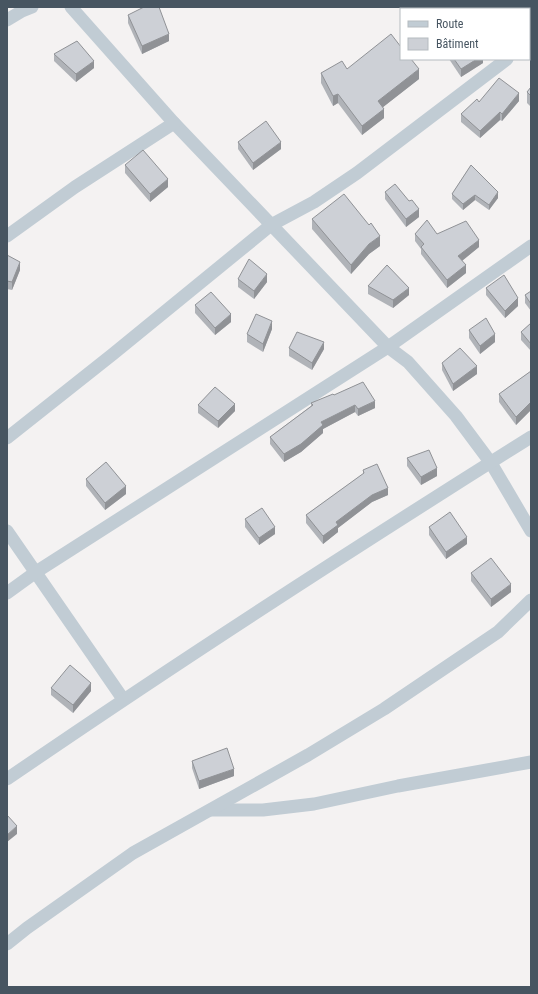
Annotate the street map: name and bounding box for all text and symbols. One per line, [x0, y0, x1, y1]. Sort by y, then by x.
legend [400, 8, 530, 60]
text: Route [436, 17, 464, 31]
text: Bâtiment [436, 37, 479, 51]

